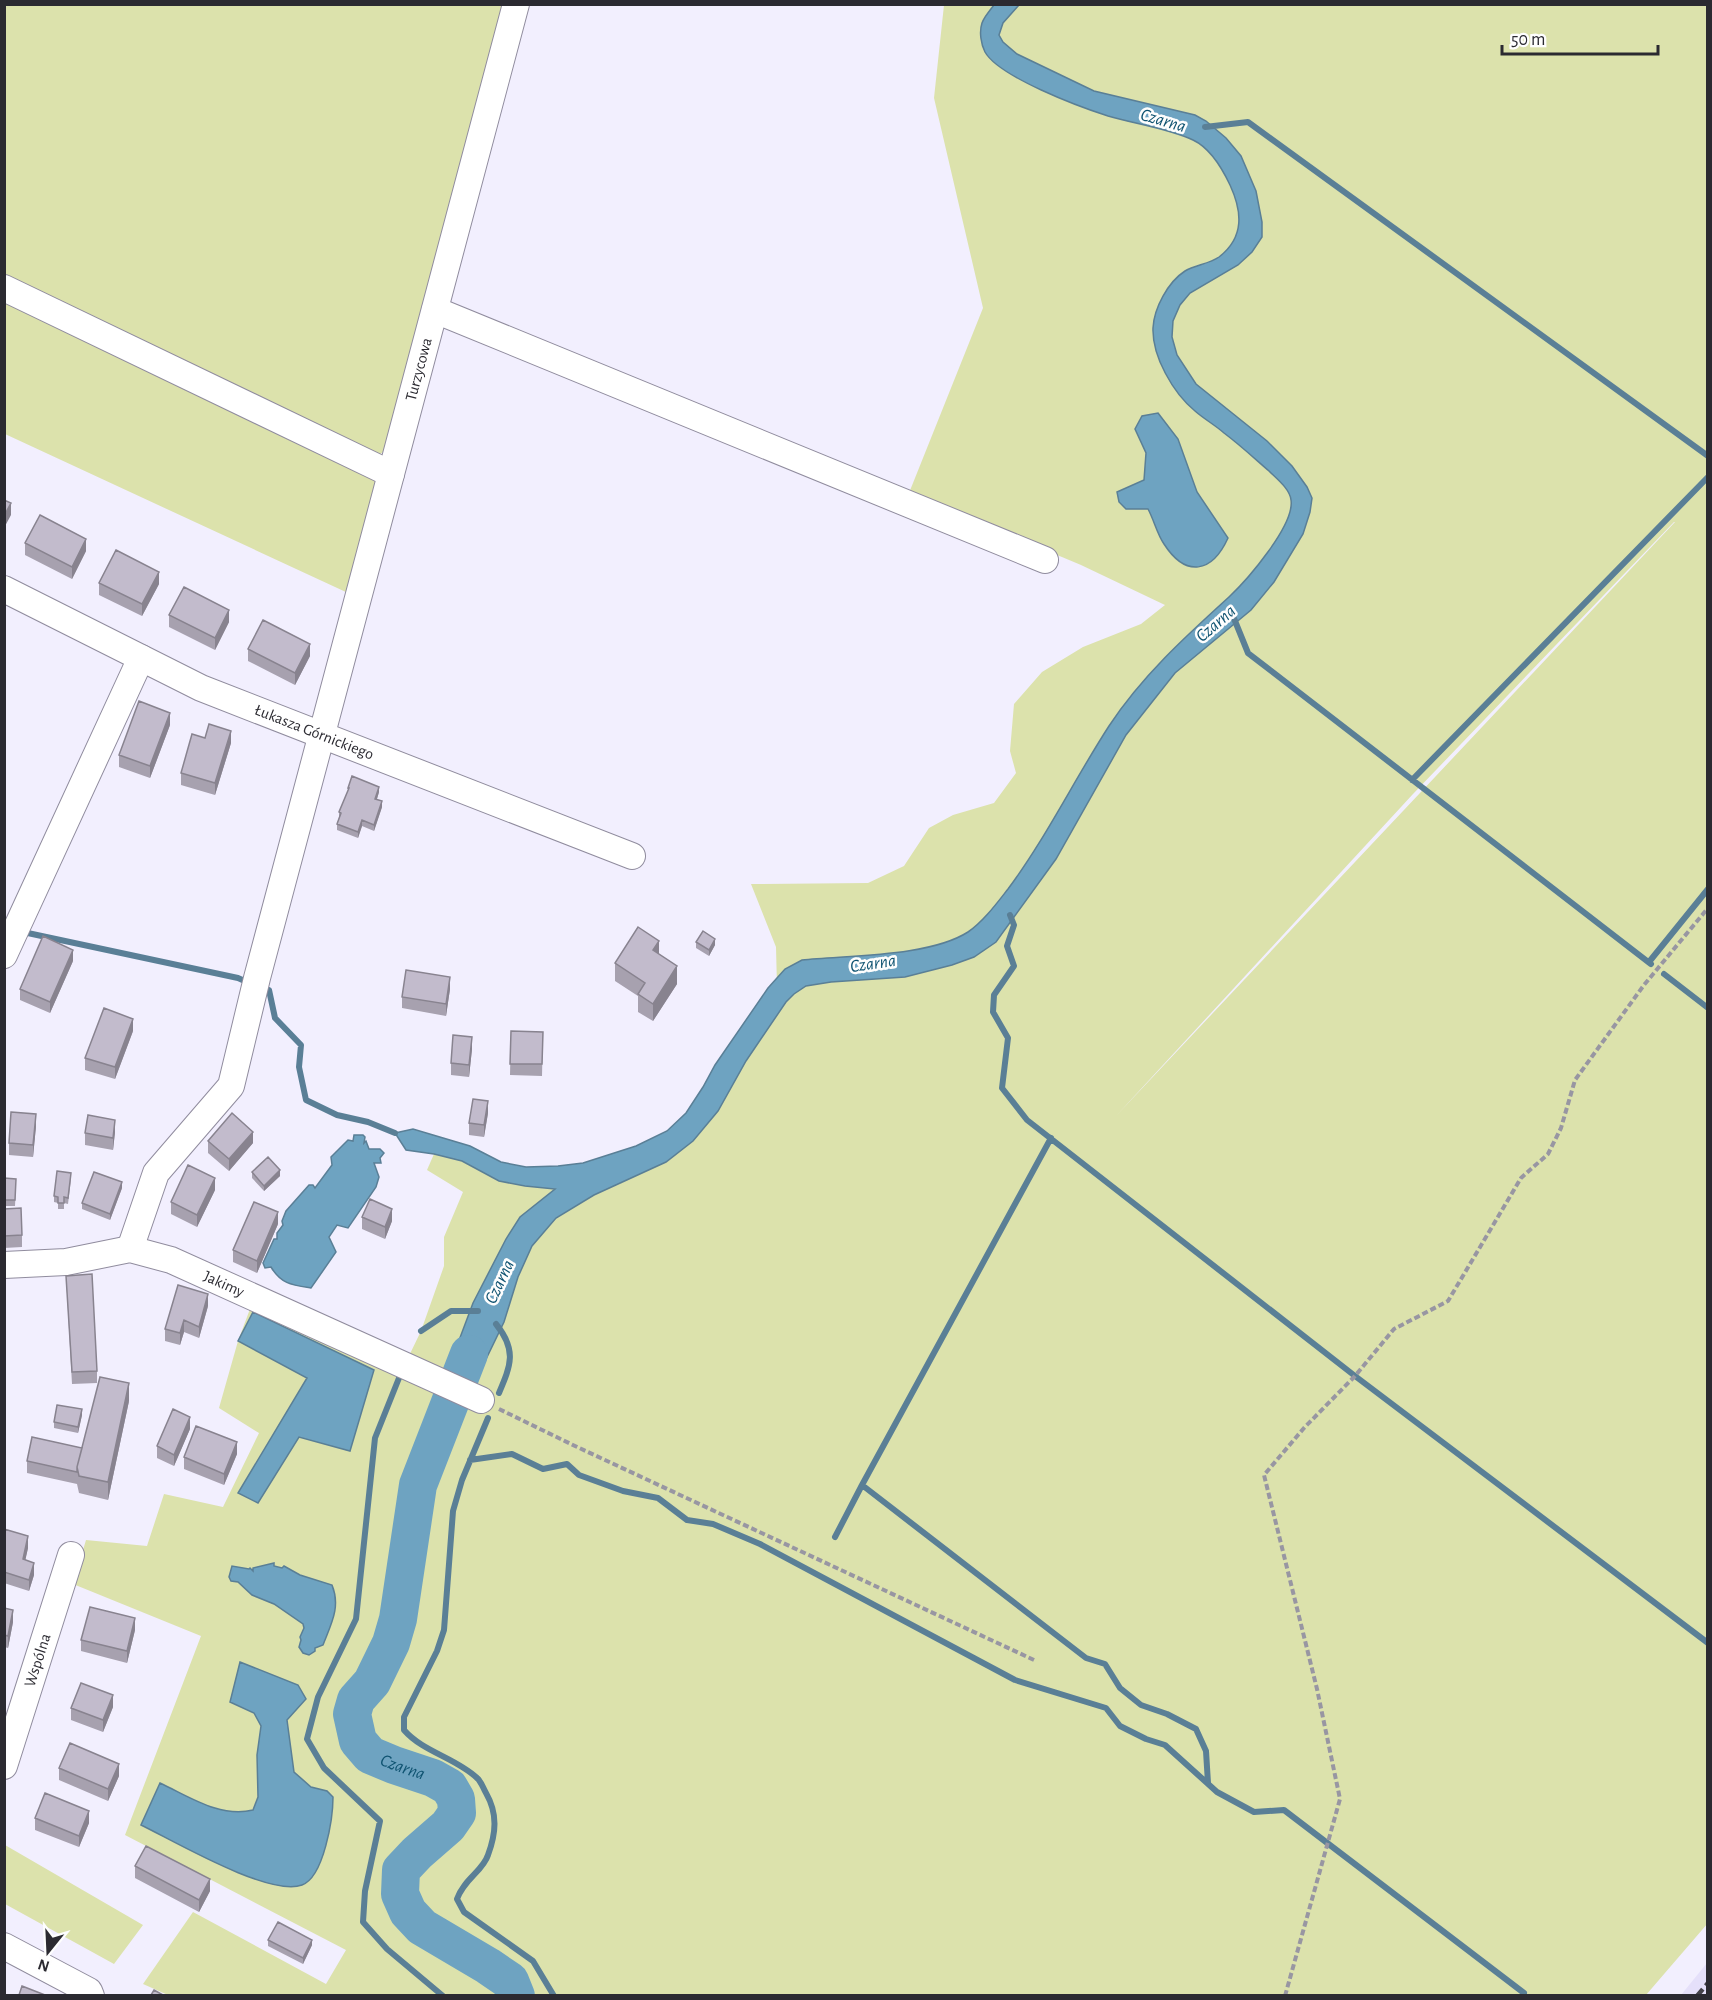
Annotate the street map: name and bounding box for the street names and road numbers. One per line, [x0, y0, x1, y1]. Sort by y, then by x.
street label: Turzycowa [403, 336, 435, 403]
street label: Łukasza Górnickiego [252, 702, 376, 763]
street label: Jakimy [201, 1268, 247, 1301]
street label: Wspólna [22, 1632, 54, 1689]

